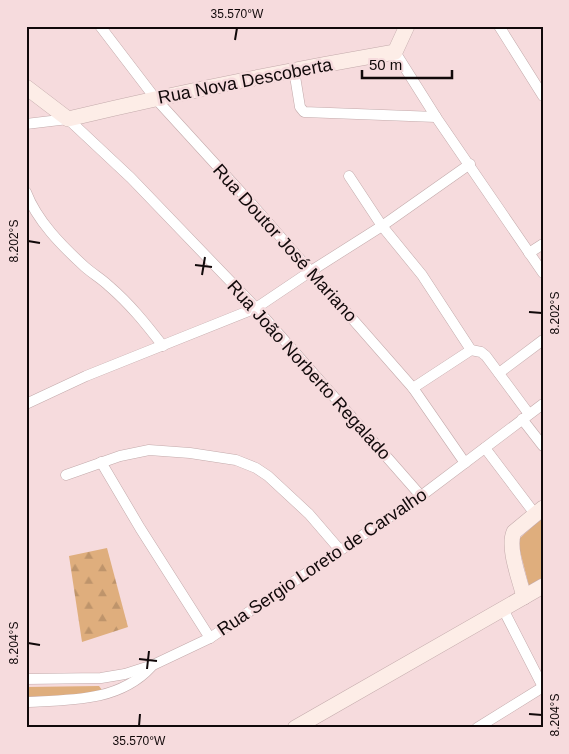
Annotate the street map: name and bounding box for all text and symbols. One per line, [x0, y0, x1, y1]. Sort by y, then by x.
text: 35.570°W [211, 7, 264, 21]
scale bar [362, 48, 452, 80]
street label: Rua Nova Descoberta [156, 54, 335, 108]
text: 50 m [369, 56, 402, 73]
street label: Rua Doutor José Mariano [209, 160, 361, 326]
text: 8.202°S [7, 220, 21, 262]
street label: Rua João Norberto Regalado [223, 276, 395, 464]
text: 8.202°S [548, 292, 562, 334]
street label: Rua Sergio Loreto de Carvalho [214, 484, 430, 640]
text: 8.204°S [7, 622, 21, 664]
text: 8.204°S [548, 694, 562, 736]
text: 35.570°W [113, 734, 166, 748]

